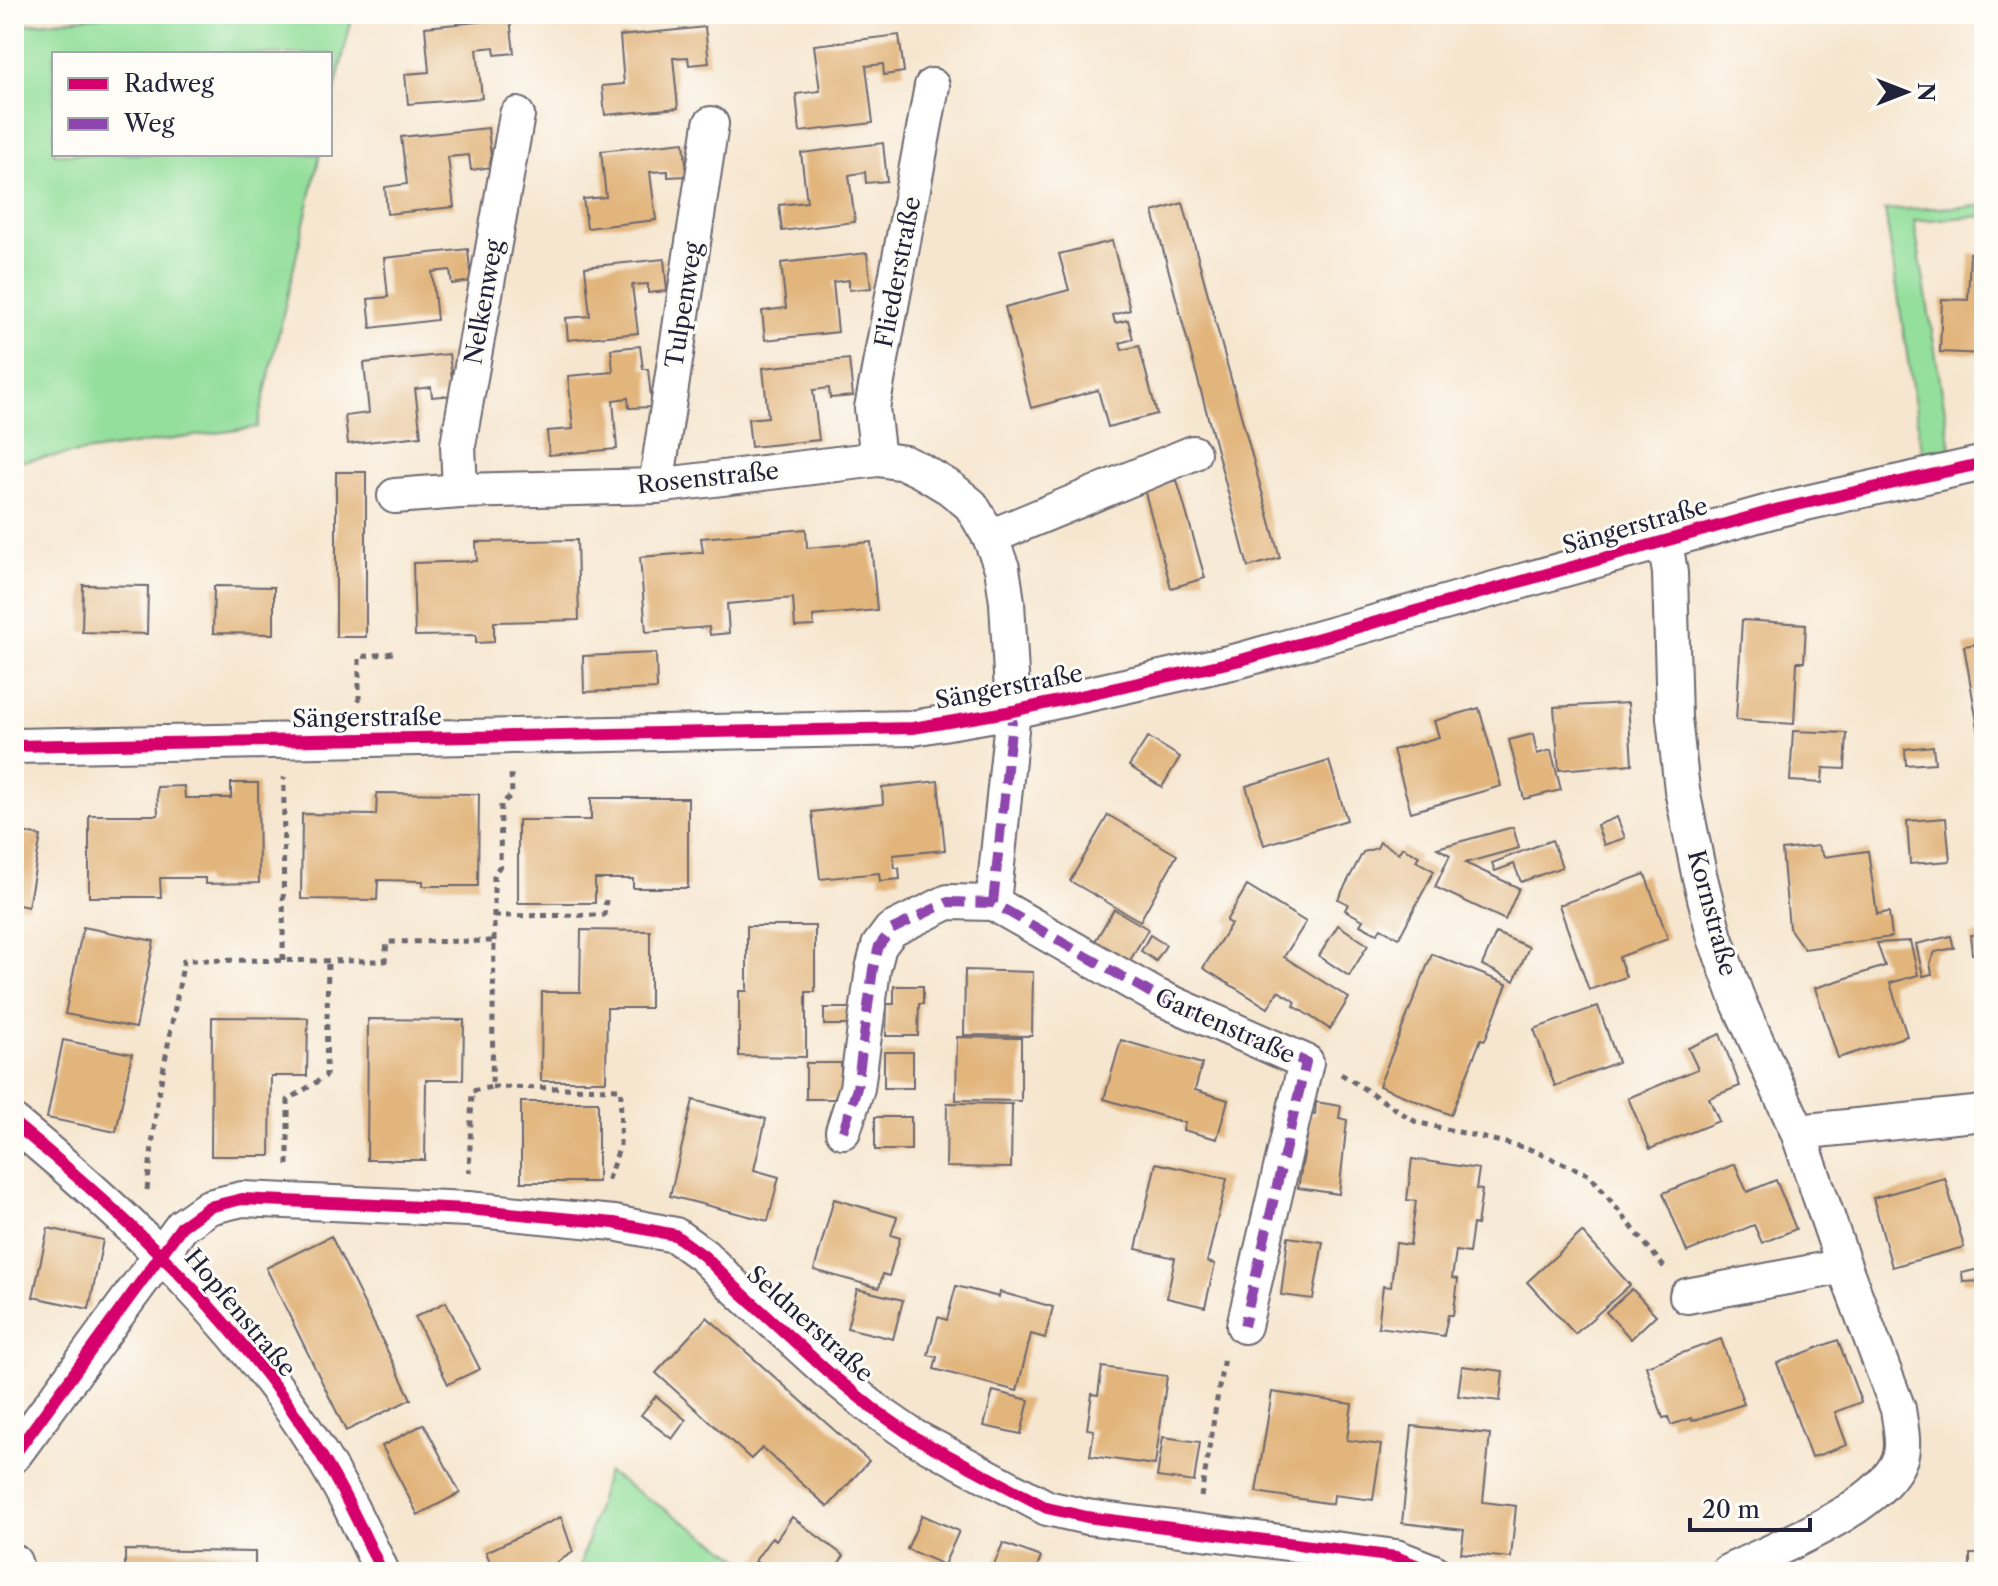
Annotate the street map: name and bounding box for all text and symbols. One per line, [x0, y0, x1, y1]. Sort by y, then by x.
legend [52, 52, 332, 156]
north arrow [1866, 52, 1946, 132]
text: Radweg [124, 69, 214, 98]
text: N [1912, 82, 1939, 102]
text: Weg [123, 109, 175, 138]
street label: Fliederstraße [869, 194, 926, 350]
street label: Nelkenweg [458, 237, 509, 366]
street label: Tulpenweg [659, 240, 708, 370]
street label: Rosenstraße [636, 456, 780, 499]
street label: Sängerstraße [1559, 491, 1711, 560]
street label: Sängerstraße [933, 658, 1085, 715]
street label: Sängerstraße [292, 702, 442, 733]
street label: Kornstraße [1682, 847, 1743, 979]
street label: Gartenstraße [1151, 982, 1300, 1069]
street label: Hopfenstraße [179, 1243, 302, 1382]
street label: Seldnerstraße [741, 1259, 879, 1388]
scale bar [1690, 1482, 1810, 1532]
text: 20 m [1702, 1495, 1760, 1524]

